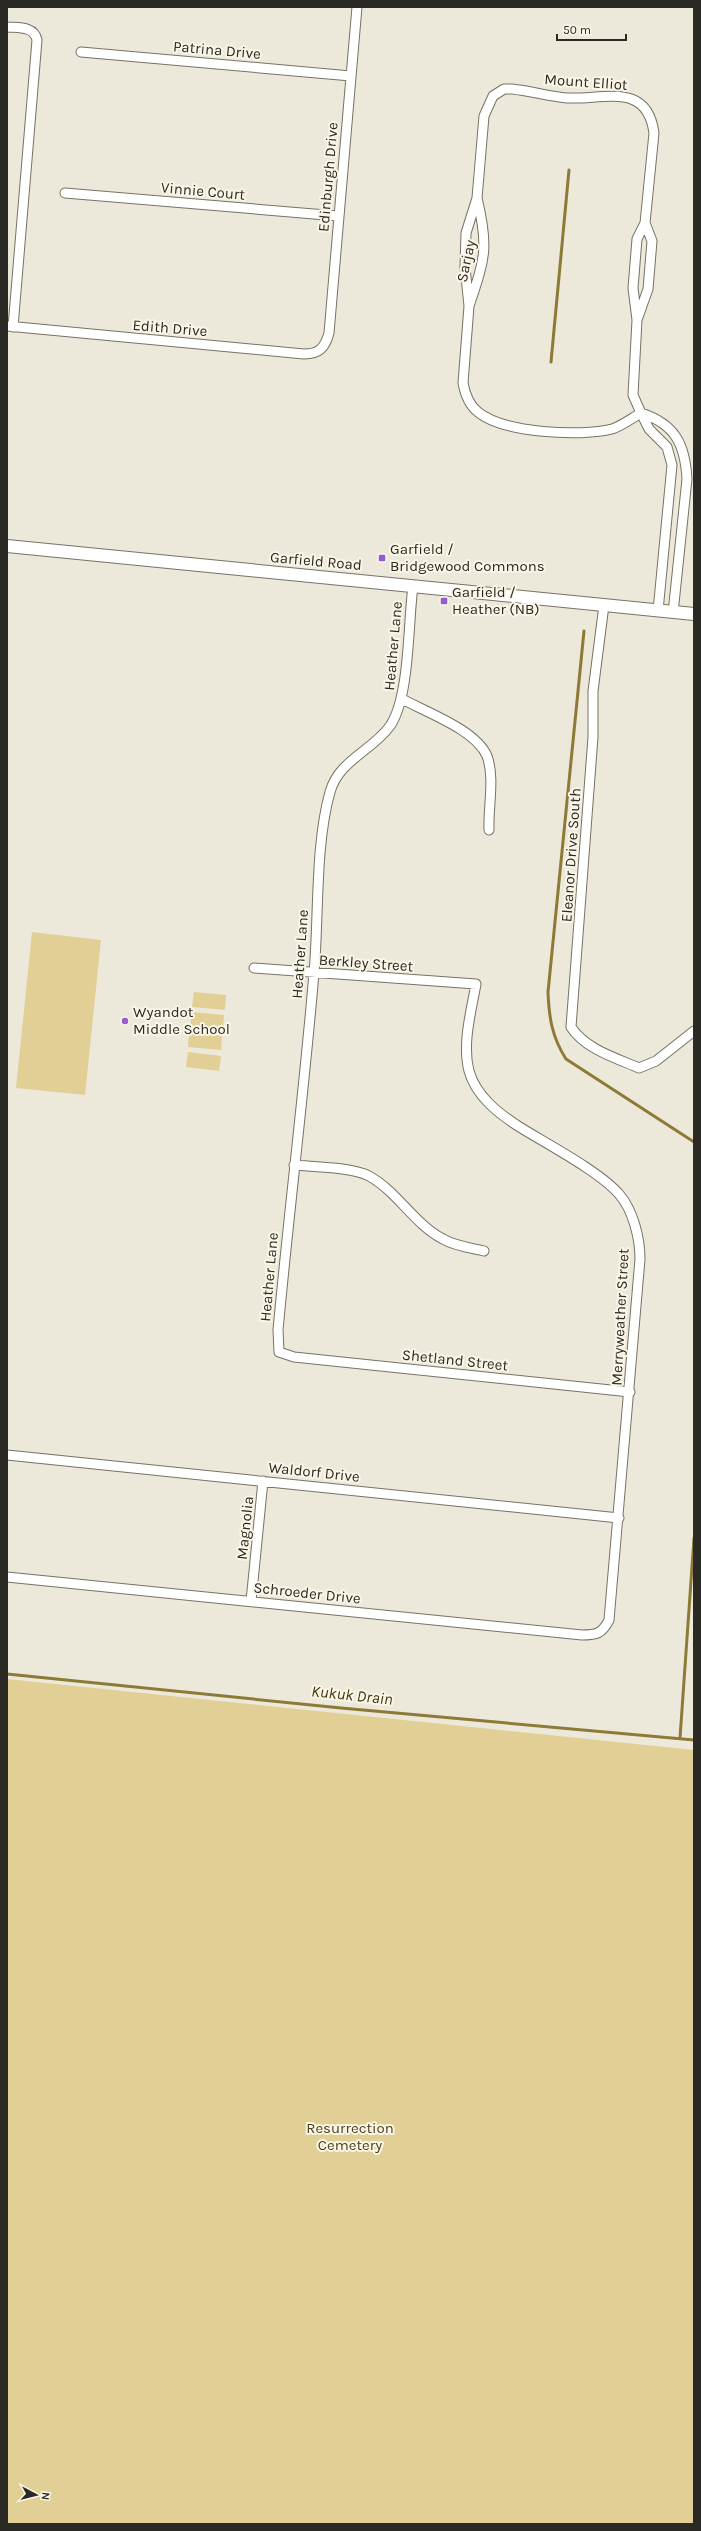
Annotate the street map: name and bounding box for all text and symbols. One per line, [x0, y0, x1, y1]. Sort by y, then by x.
scale bar [557, 16, 626, 42]
text: 50 m [563, 23, 591, 37]
street label: Patrina Drive [172, 37, 262, 63]
street label: Mount Elliot [544, 70, 629, 94]
street label: Edinburgh Drive [314, 121, 342, 233]
street label: Vinnie Court [160, 178, 246, 204]
street label: Sarjay [453, 238, 479, 284]
street label: Edith Drive [132, 316, 208, 340]
place label: Garfield / Bridgewood Commons [390, 540, 545, 575]
street label: Garfield Road [269, 548, 363, 574]
marker: Garfield / Bridgewood Commons [377, 553, 387, 563]
place label: Garfield / Heather (NB) [452, 583, 540, 618]
marker: Garfield / Heather (NB) [439, 596, 449, 606]
street label: Heather Lane [380, 601, 406, 691]
street label: Eleanor Drive South [557, 787, 585, 923]
street label: Heather Lane [288, 909, 312, 999]
street label: Berkley Street [318, 951, 414, 975]
place label: Wyandot Middle School [133, 1003, 230, 1038]
marker: Wyandot Middle School [120, 1016, 130, 1026]
street label: Heather Lane [256, 1232, 282, 1322]
street label: Merryweather Street [607, 1247, 633, 1386]
street label: Shetland Street [401, 1345, 509, 1375]
street label: Waldorf Drive [267, 1458, 361, 1486]
street label: Magnolia [233, 1495, 257, 1561]
street label: Schroeder Drive [252, 1578, 362, 1608]
water label: Kukuk Drain [310, 1681, 394, 1709]
park label: Resurrection Cemetery [306, 2119, 394, 2154]
north arrow [16, 2475, 56, 2515]
text: N [38, 2491, 52, 2501]

